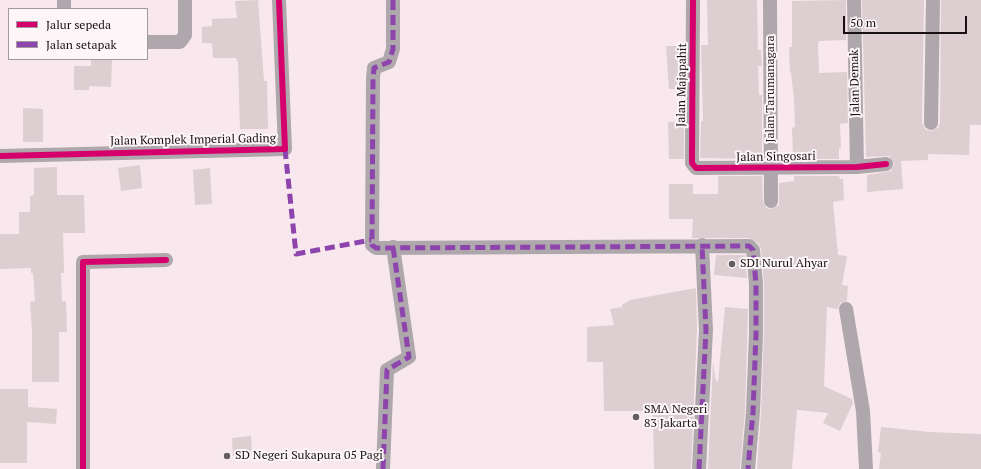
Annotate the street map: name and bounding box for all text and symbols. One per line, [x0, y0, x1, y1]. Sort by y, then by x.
legend [8, 8, 148, 60]
scale bar [845, 8, 969, 34]
text: 50 m [850, 15, 876, 30]
text: Jalur sepeda [46, 17, 111, 32]
street label: Jalan Tarumanagara [764, 35, 778, 143]
text: Jalan setapak [46, 37, 117, 52]
street label: Jalan Majapahit [674, 43, 690, 127]
street label: Jalan Demak [847, 49, 863, 117]
street label: Jalan Komplek Imperial Gading [110, 131, 276, 149]
street label: Jalan Singosari [736, 149, 816, 165]
place label: SDI Nurul Ahyar [740, 257, 828, 271]
marker: SDI Nurul Ahyar [727, 259, 737, 269]
place label: SMA Negeri 83 Jakarta [644, 403, 707, 431]
marker: SMA Negeri 83 Jakarta [631, 412, 641, 422]
place label: SD Negeri Sukapura 05 Pagi [235, 449, 383, 463]
marker: SD Negeri Sukapura 05 Pagi [222, 451, 232, 461]

